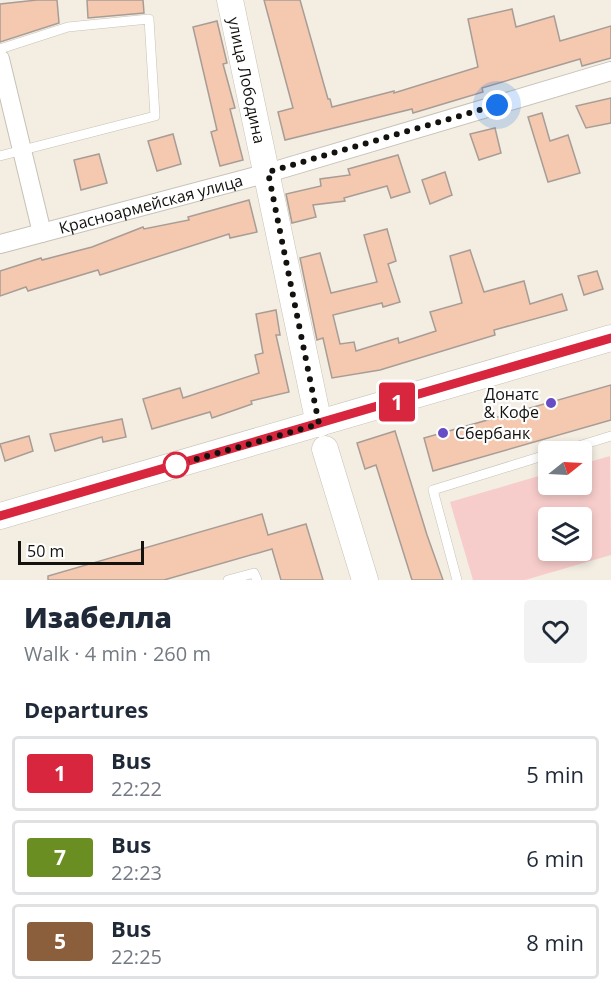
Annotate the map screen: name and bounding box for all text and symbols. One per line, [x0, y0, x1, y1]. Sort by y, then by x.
street label: улица Лободина [223, 15, 271, 146]
your location [482, 90, 512, 120]
street label: Красноармейская улица [56, 169, 245, 239]
line badge: 1 [378, 382, 416, 422]
place label: Донатс & Кофе [483, 383, 539, 423]
text: 1 [391, 388, 403, 416]
marker: Донатс & Кофе [544, 396, 558, 410]
place label: Сбербанк [455, 422, 531, 444]
marker: Сбербанк [436, 426, 450, 440]
north arrow [538, 441, 592, 495]
map controls [538, 441, 592, 561]
unlabelled marker [163, 452, 189, 478]
button: layers [538, 507, 592, 561]
scale bar [18, 538, 144, 566]
text: 50 m [27, 540, 64, 562]
text: Изабелла [24, 598, 172, 636]
button: heart [524, 600, 587, 663]
text: Walk · 4 min · 260 m [24, 640, 211, 667]
text: Departures [24, 694, 148, 724]
text: Bus [111, 745, 151, 775]
text: 1 [54, 759, 66, 787]
text: 5 min [526, 759, 584, 789]
text: 22:22 [111, 775, 162, 802]
text: Bus [111, 829, 151, 859]
text: 7 [54, 843, 66, 871]
text: 6 min [526, 843, 584, 873]
text: 22:23 [111, 859, 162, 886]
text: Bus [111, 913, 151, 943]
text: 5 [54, 927, 66, 955]
text: 8 min [526, 927, 584, 957]
text: 22:25 [111, 943, 162, 970]

